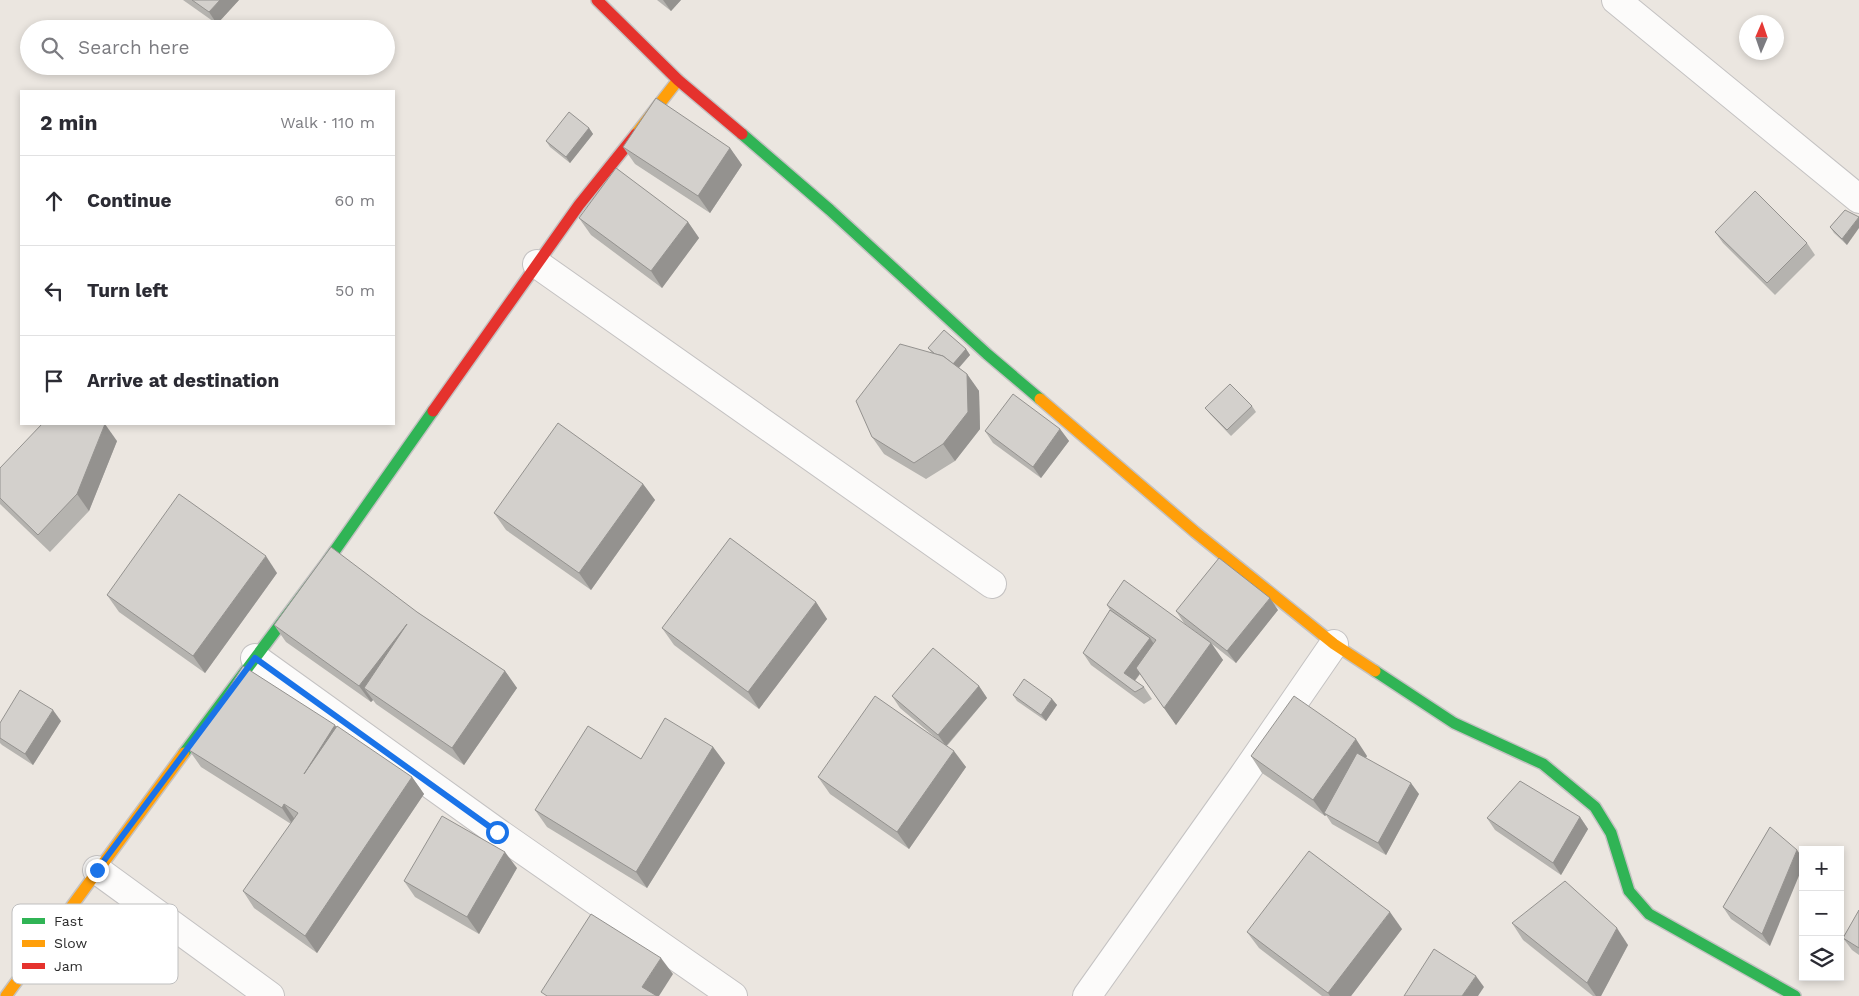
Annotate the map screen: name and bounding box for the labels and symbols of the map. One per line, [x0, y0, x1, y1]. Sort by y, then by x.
north arrow [1739, 15, 1784, 60]
route start [486, 821, 509, 844]
route end [86, 859, 109, 882]
legend [12, 904, 178, 984]
text: Fast [54, 913, 83, 929]
text: Slow [54, 935, 87, 951]
text: Jam [54, 958, 83, 974]

